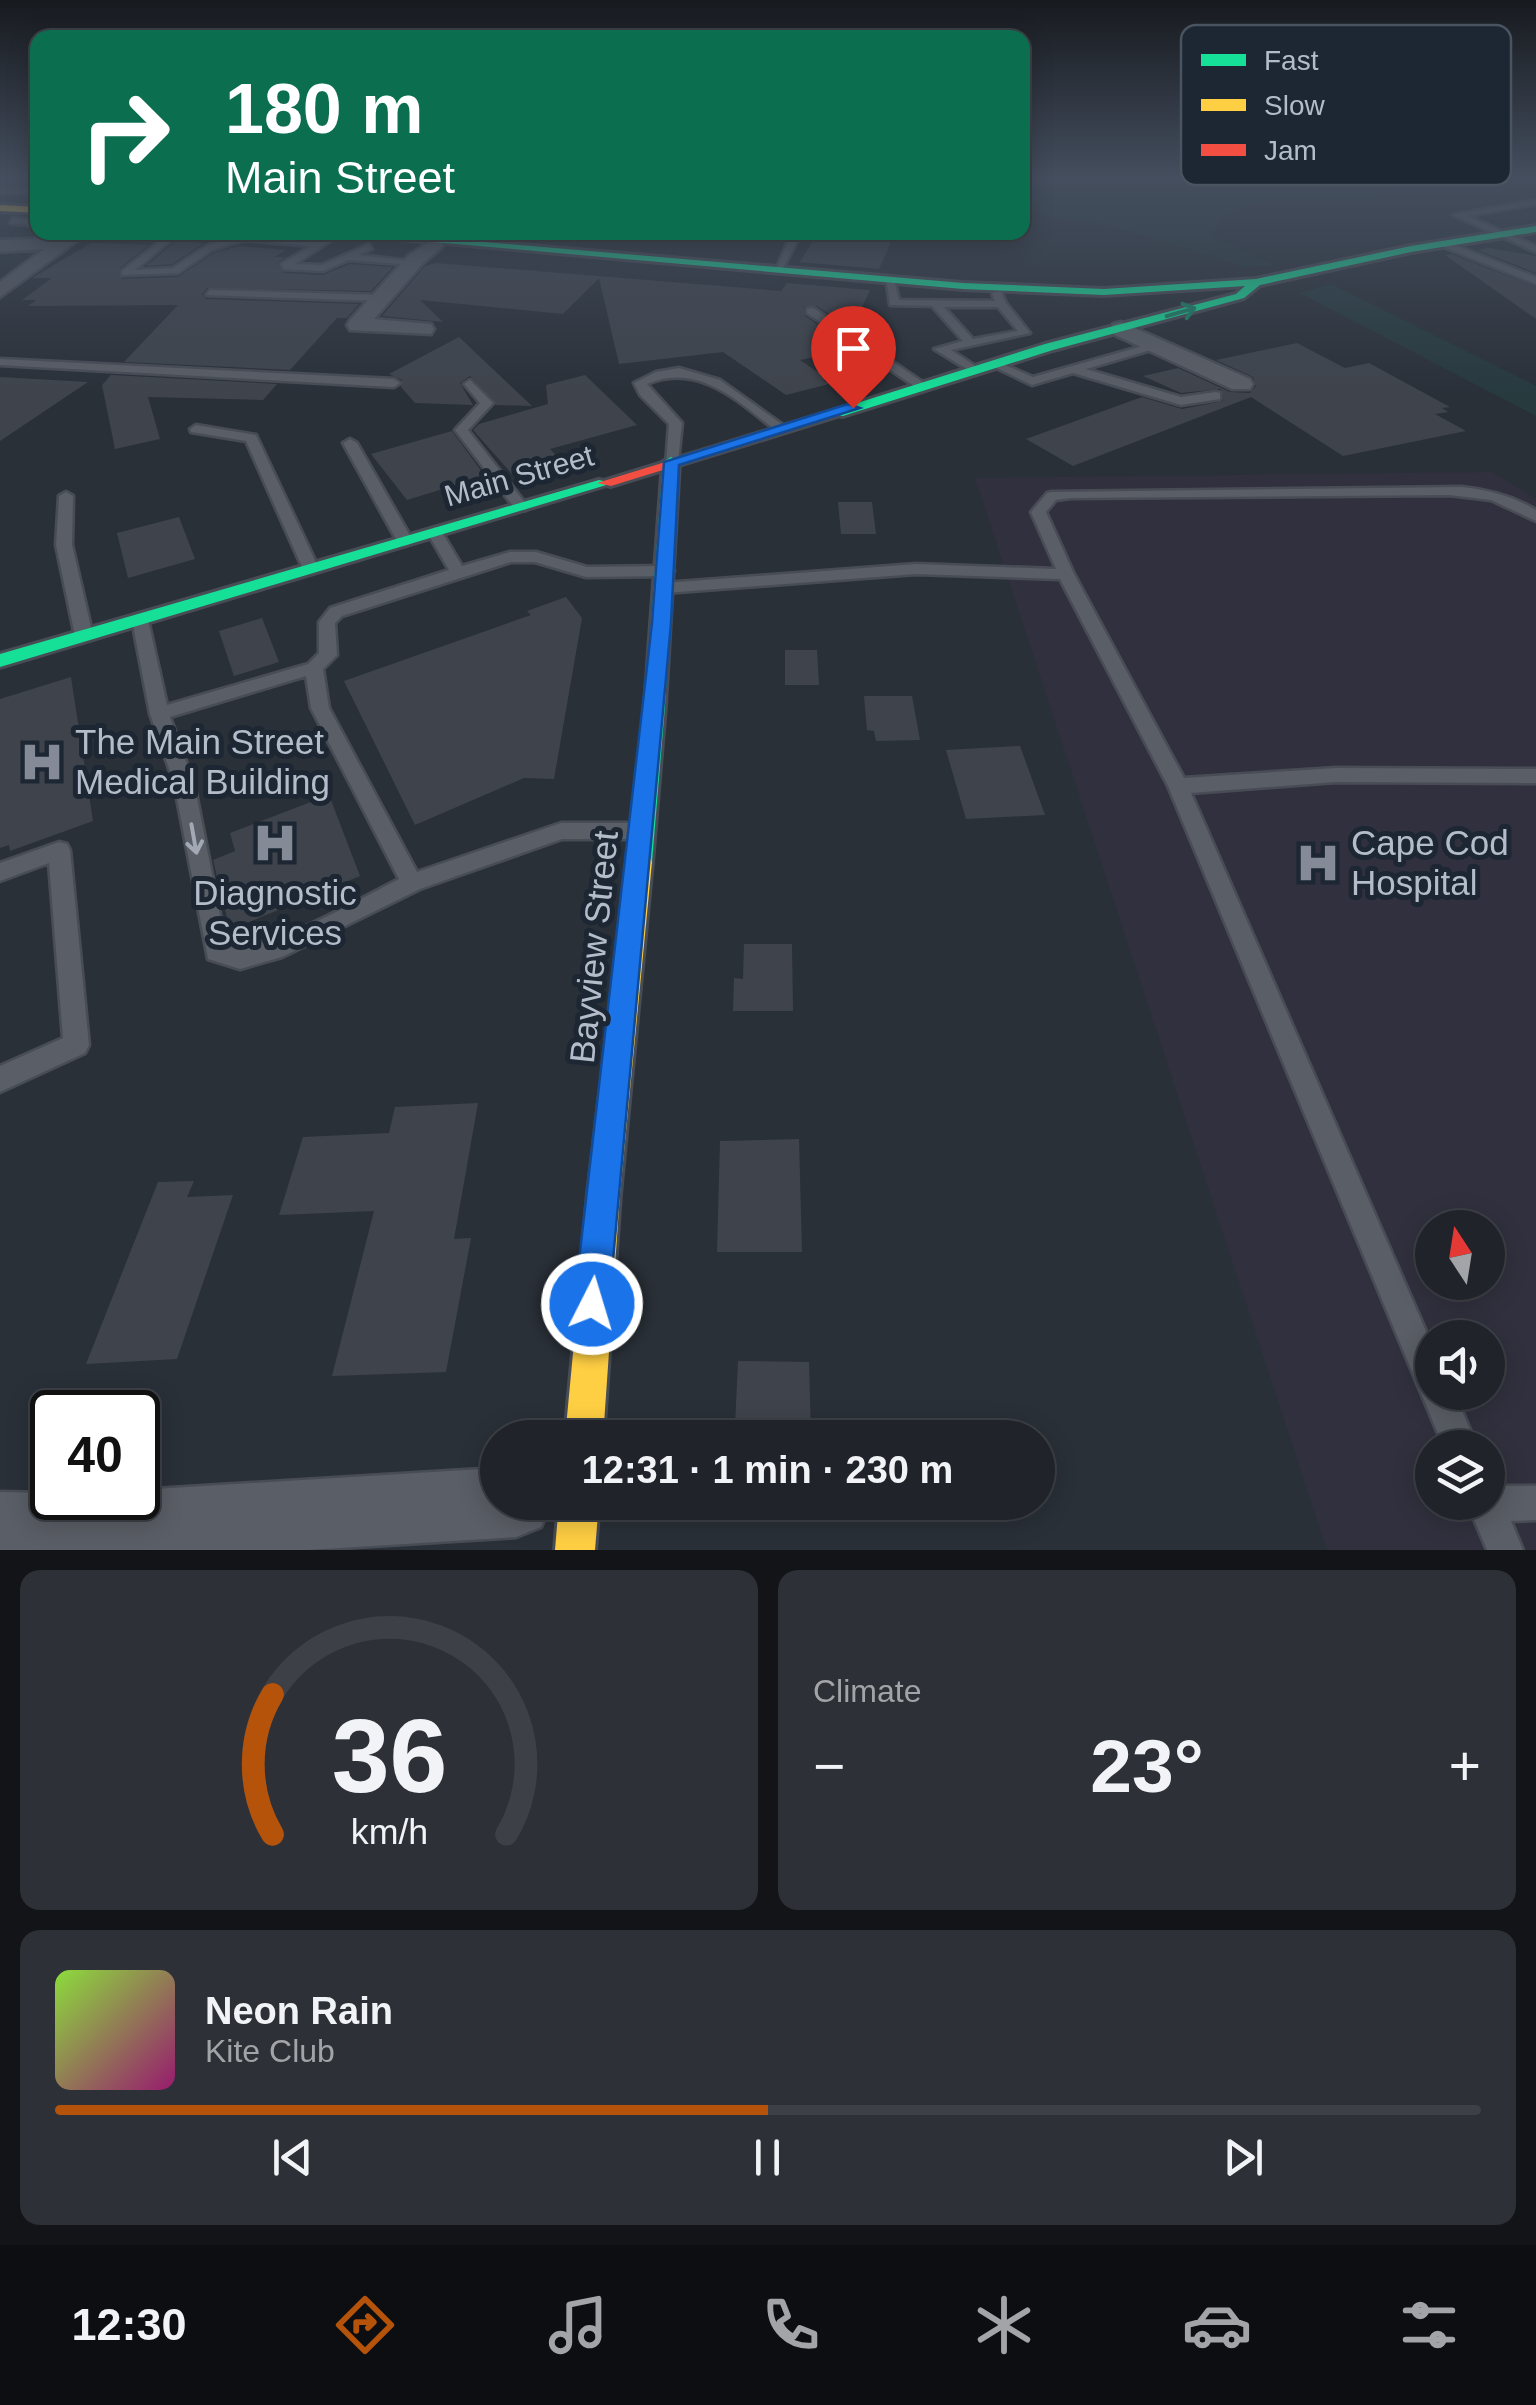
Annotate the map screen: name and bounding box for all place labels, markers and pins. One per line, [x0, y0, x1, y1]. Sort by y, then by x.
pin [811, 306, 896, 409]
place label: The Main Street Medical Building [75, 722, 330, 801]
hospital icon: The Main Street Medical Building [18, 738, 66, 786]
hospital icon: Diagnostic Services [251, 819, 299, 867]
place label: Cape Cod Hospital [1351, 823, 1509, 902]
hospital icon: Cape Cod Hospital [1294, 839, 1342, 887]
place label: Diagnostic Services [193, 873, 357, 952]

